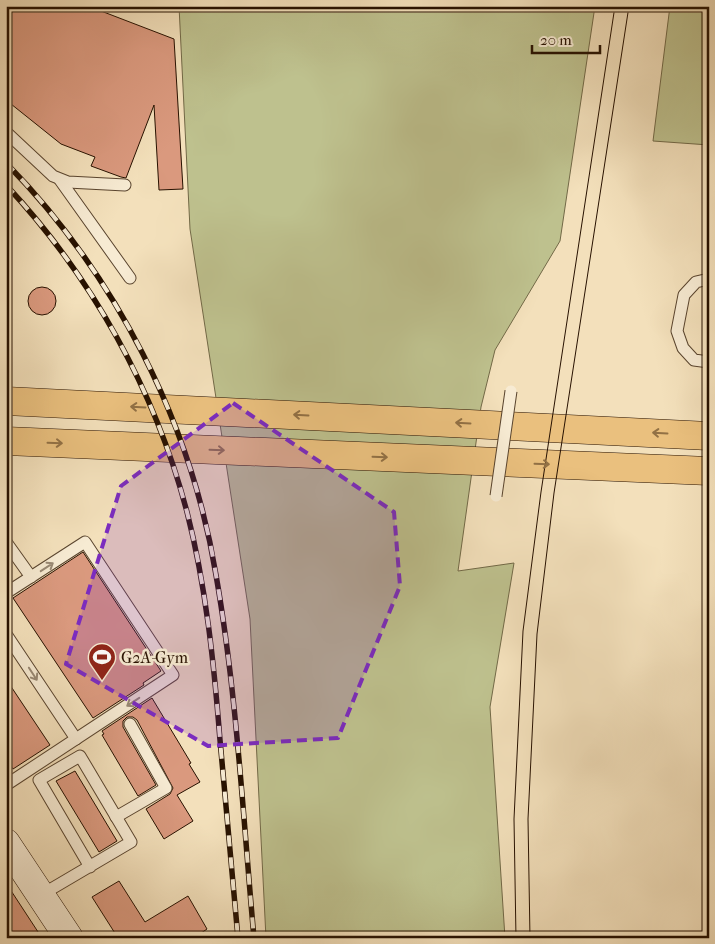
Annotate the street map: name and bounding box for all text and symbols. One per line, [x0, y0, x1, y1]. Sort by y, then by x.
scale bar [532, 22, 600, 54]
text: 20 m [540, 31, 572, 49]
one-way arrow [131, 403, 147, 412]
one-way arrow [293, 410, 309, 420]
one-way arrow [455, 419, 471, 428]
one-way arrow [652, 429, 668, 438]
one-way arrow [47, 439, 63, 448]
one-way arrow [209, 445, 225, 455]
one-way arrow [371, 452, 387, 462]
one-way arrow [534, 459, 550, 469]
one-way arrow [40, 561, 54, 572]
sports icon: G2A-Gym [87, 642, 117, 681]
place label: G2A-Gym [121, 648, 189, 667]
one-way arrow [28, 667, 38, 681]
one-way arrow [126, 697, 140, 707]

